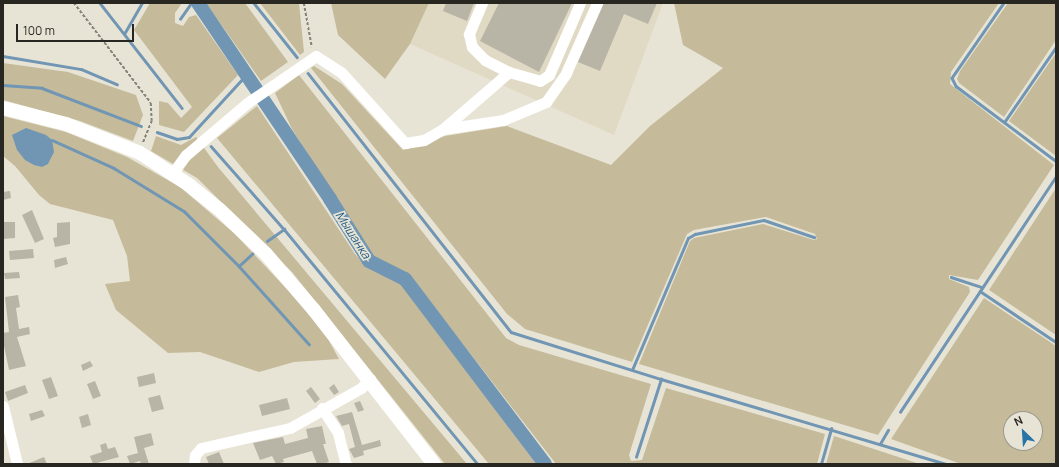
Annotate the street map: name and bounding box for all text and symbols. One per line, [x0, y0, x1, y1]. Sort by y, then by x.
scale bar [18, 16, 136, 42]
text: 100 m [23, 22, 55, 39]
water label: Мышанка [332, 209, 374, 261]
north arrow [1003, 411, 1043, 451]
text: N [1011, 412, 1025, 429]

